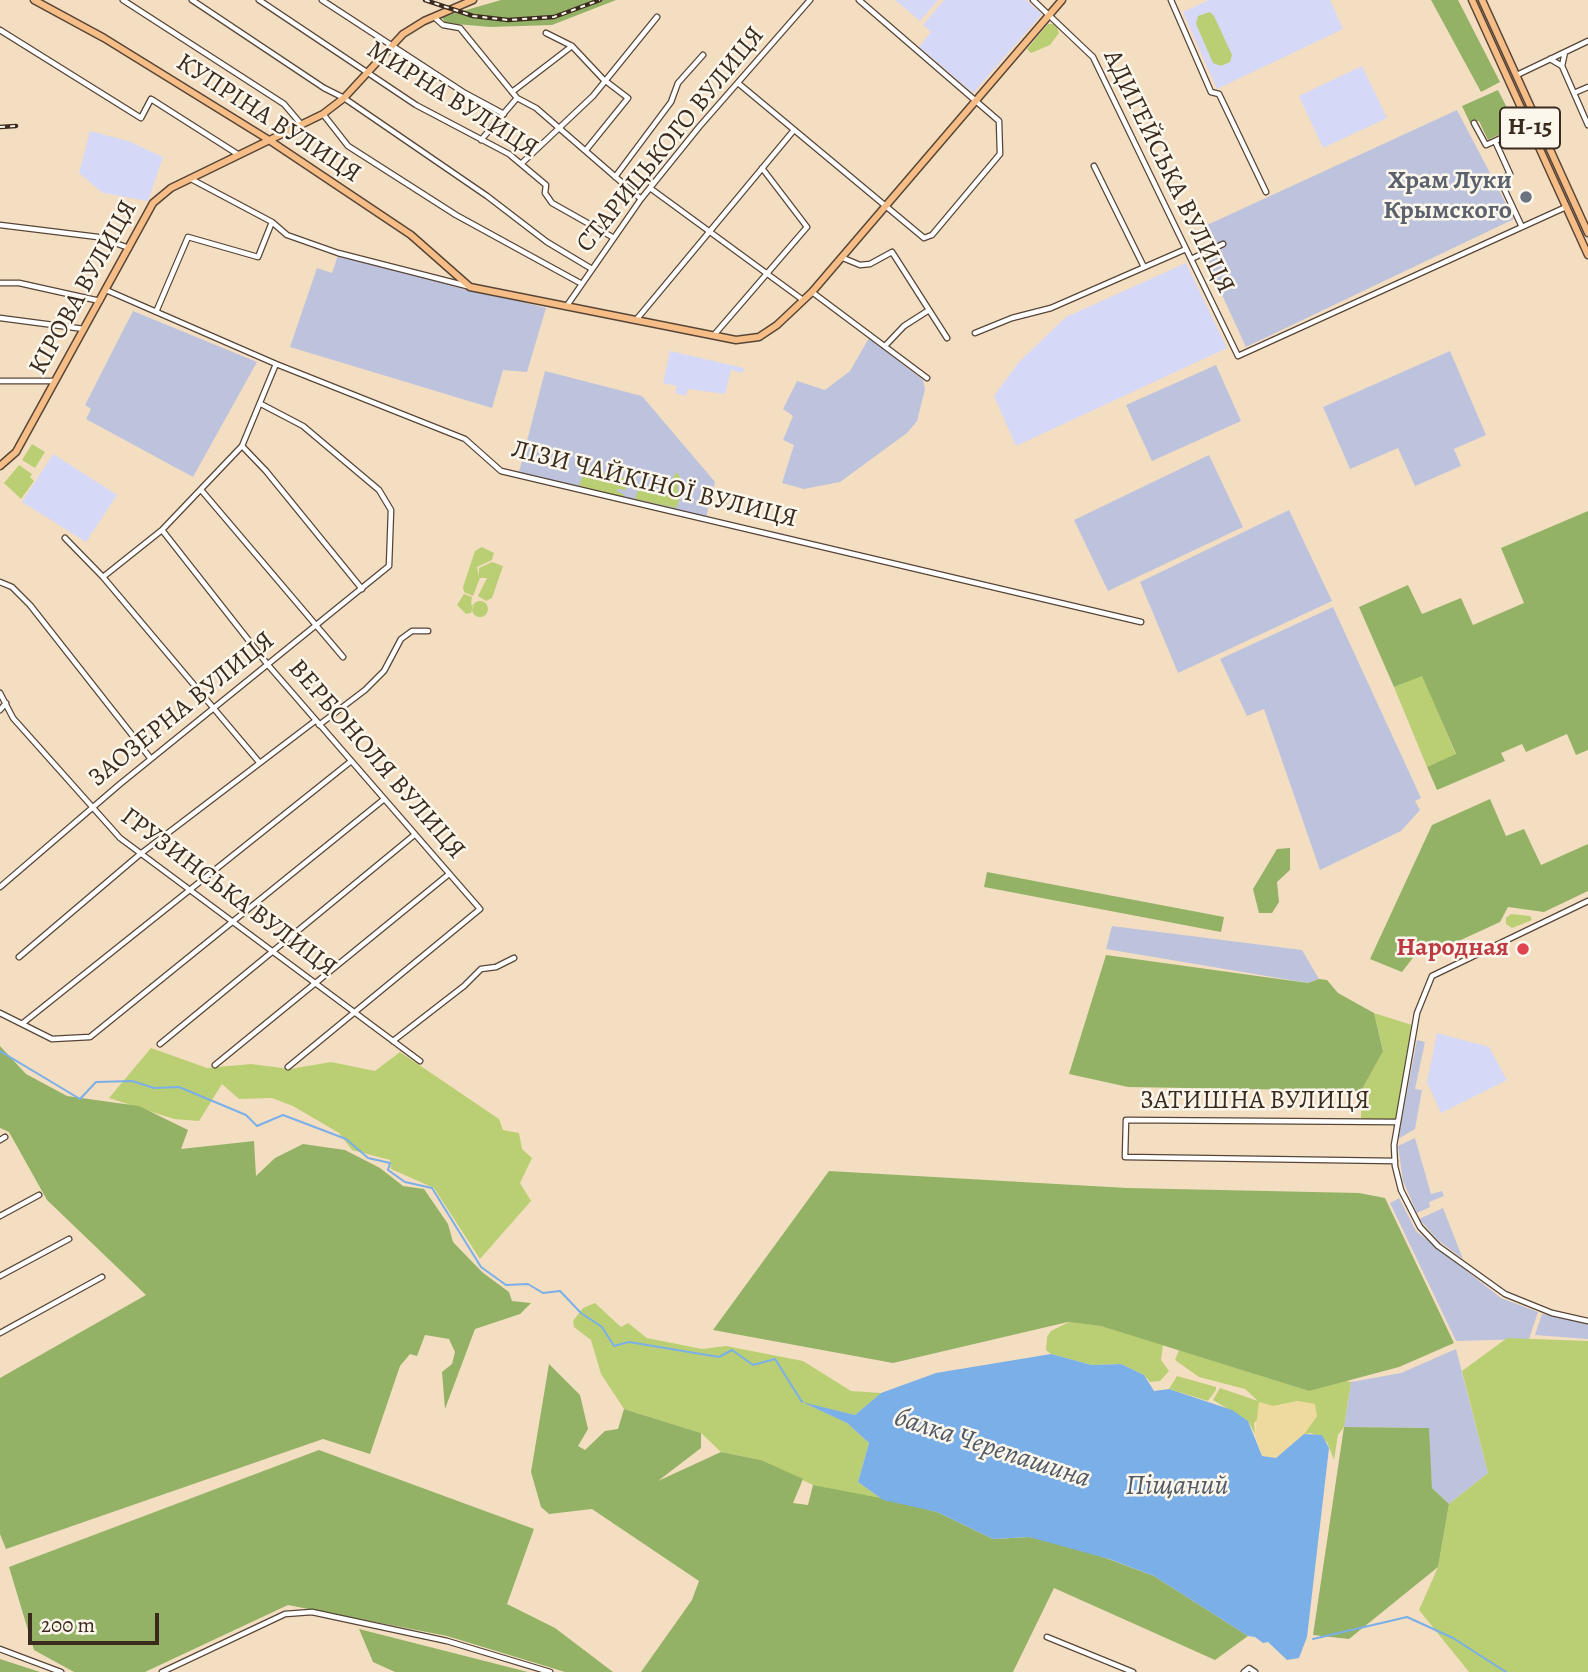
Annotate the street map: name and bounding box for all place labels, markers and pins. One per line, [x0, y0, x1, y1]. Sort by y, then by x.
place label: Храм Луки Крымского [1383, 166, 1512, 228]
marker: Храм Луки Крымского [1518, 189, 1534, 205]
place label: Народная [1396, 933, 1509, 965]
marker: Народная [1515, 941, 1531, 957]

